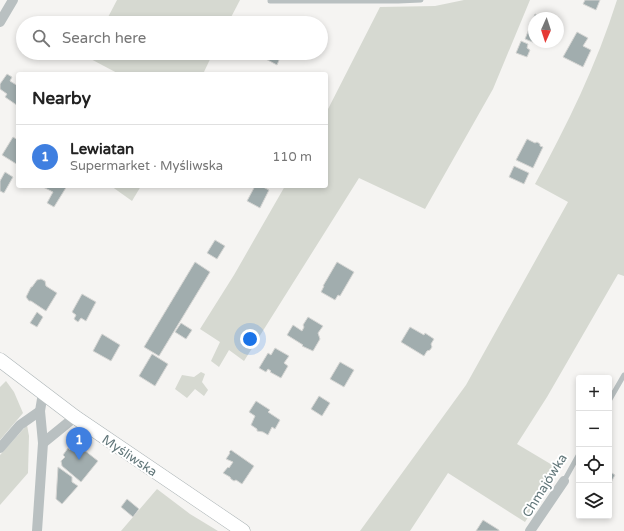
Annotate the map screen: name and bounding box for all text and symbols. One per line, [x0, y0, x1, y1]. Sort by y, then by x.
north arrow [528, 12, 564, 48]
search box [16, 16, 328, 60]
icon: search [30, 27, 52, 49]
text: Search here [62, 29, 146, 47]
text: Nearby [32, 88, 91, 109]
text: Lewiatan [70, 140, 134, 158]
text: 1 [41, 149, 49, 165]
text: 110 m [272, 149, 312, 165]
text: Supermarket · Myśliwska [70, 158, 223, 174]
your location [240, 329, 260, 349]
map controls [576, 375, 612, 519]
button: + [576, 375, 612, 411]
button: − [576, 411, 612, 447]
pin: 1 [66, 427, 92, 460]
street label: Myśliwska [99, 432, 160, 480]
button: locate [576, 447, 612, 483]
street label: Chmajówka [519, 451, 571, 520]
button: layers [576, 483, 612, 519]

